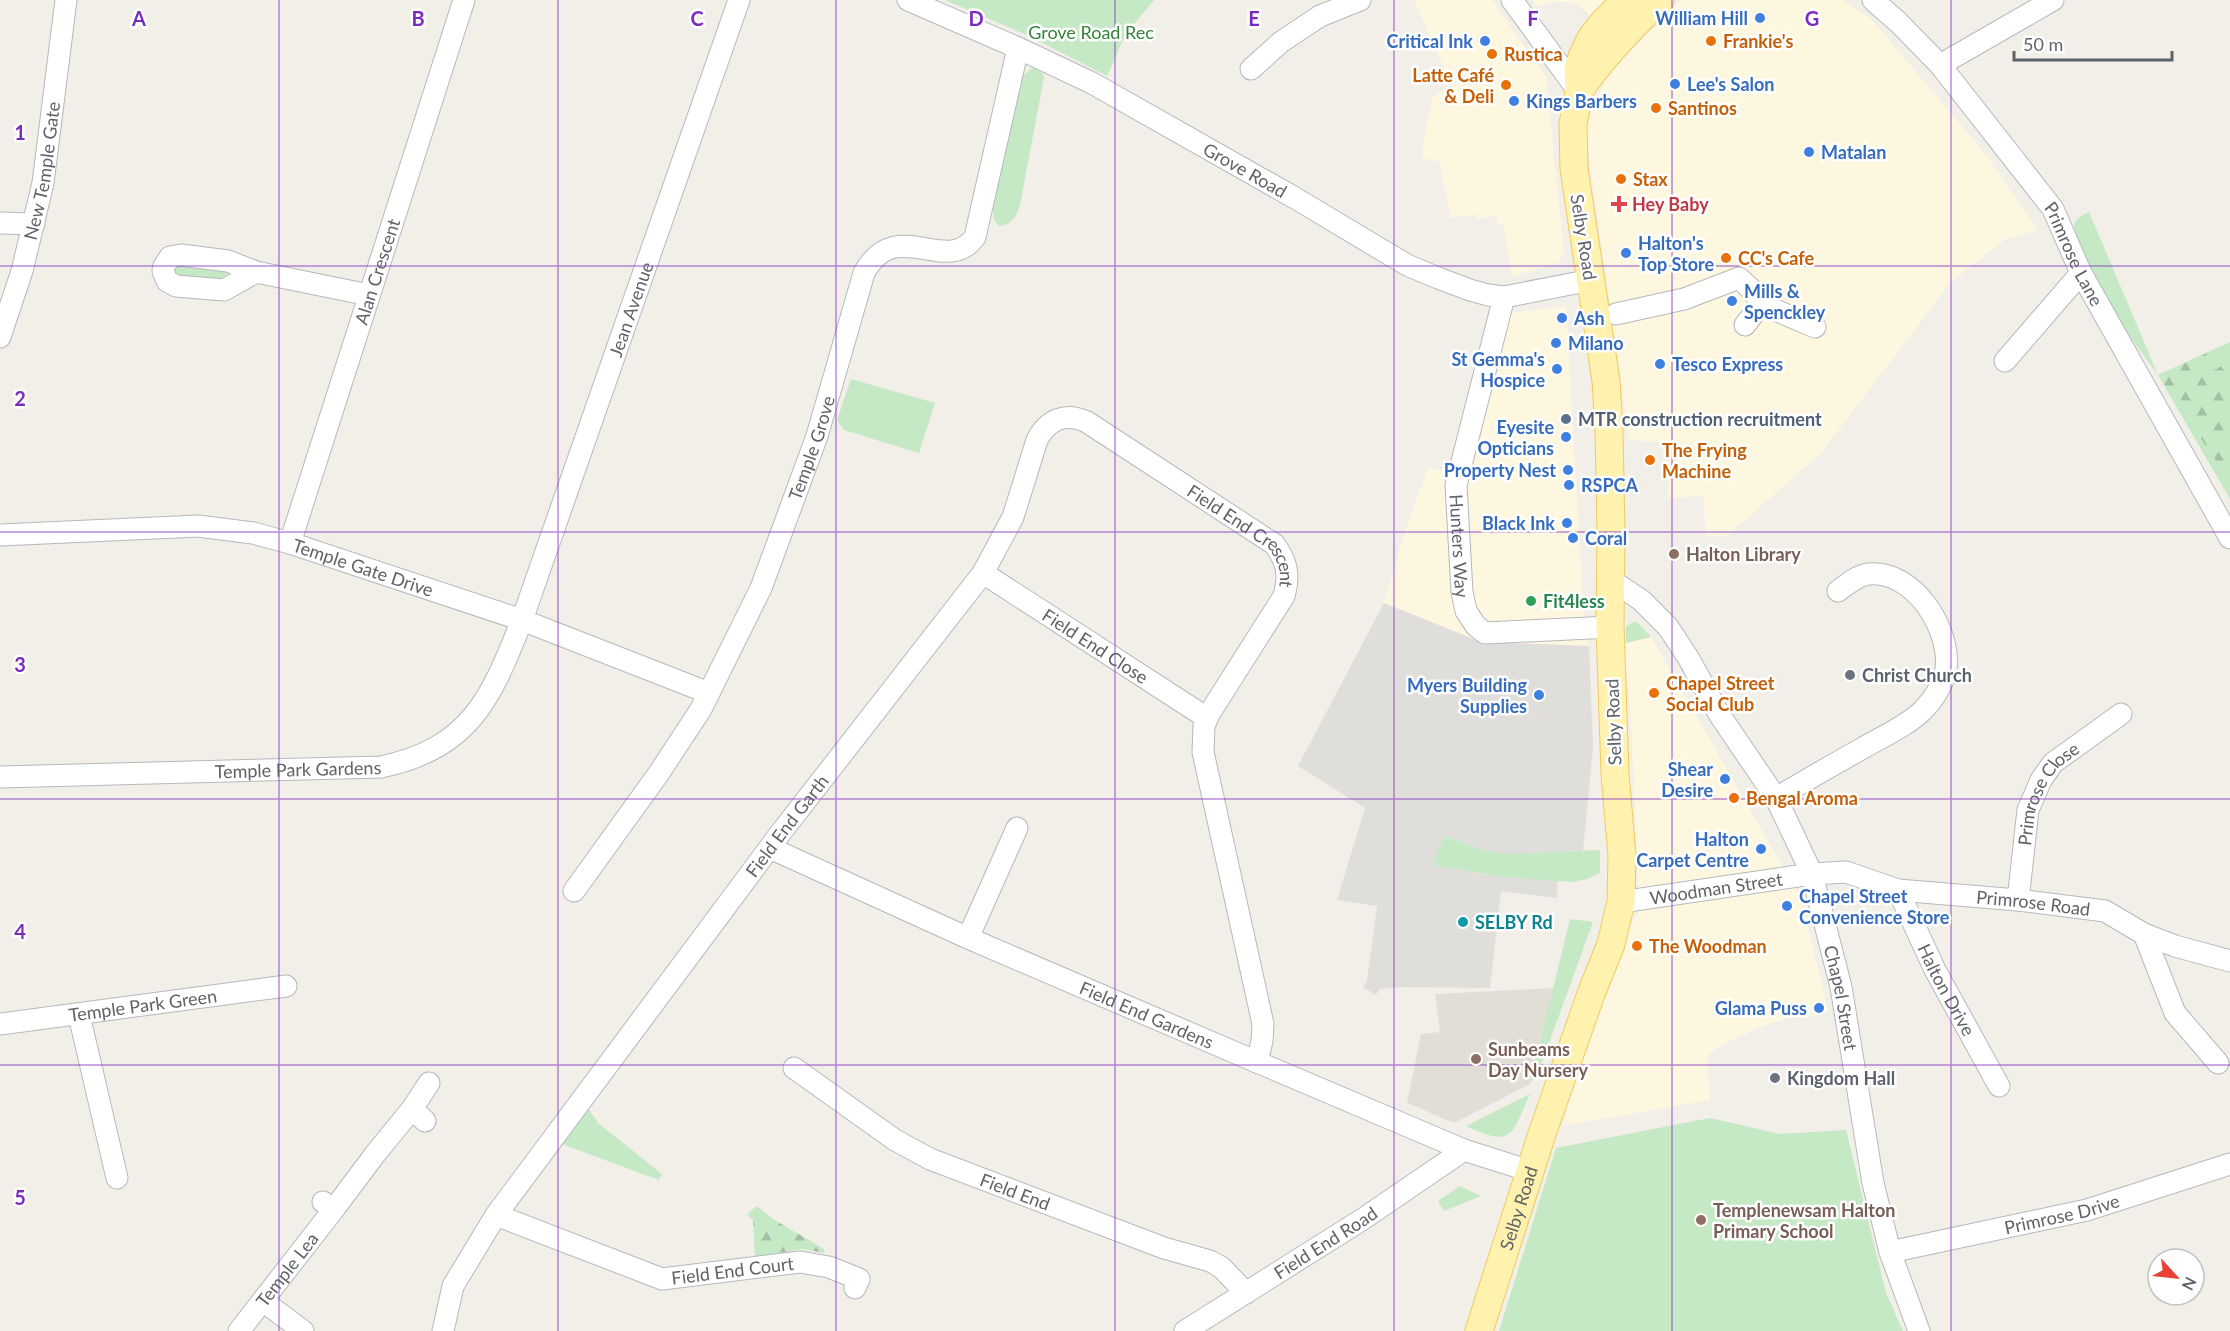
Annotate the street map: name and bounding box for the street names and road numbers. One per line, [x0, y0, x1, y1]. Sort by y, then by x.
street label: New Temple Gate [19, 100, 64, 242]
street label: Grove Road [1200, 137, 1291, 202]
street label: Selby Road [1566, 192, 1602, 282]
street label: Primrose Lane [2040, 197, 2108, 310]
street label: Alan Crescent [350, 215, 404, 327]
street label: Jean Avenue [604, 259, 658, 360]
street label: Temple Grove [783, 393, 839, 503]
street label: Field End Crescent [1183, 480, 1298, 589]
street label: Hunters Way [1446, 493, 1474, 601]
street label: Temple Gate Drive [290, 534, 436, 601]
street label: Field End Close [1038, 604, 1153, 688]
street label: Selby Road [1600, 678, 1626, 766]
street label: Primrose Close [2013, 737, 2083, 847]
street label: Temple Park Gardens [214, 756, 382, 782]
street label: Field End Garth [741, 770, 833, 881]
street label: Woodman Street [1648, 867, 1784, 909]
street label: Primrose Road [1975, 886, 2092, 920]
street label: Halton Drive [1913, 940, 1980, 1040]
street label: Chapel Street [1820, 943, 1862, 1053]
street label: Field End Gardens [1076, 976, 1217, 1053]
street label: Temple Park Green [67, 984, 218, 1026]
street label: Selby Road [1495, 1163, 1542, 1253]
street label: Field End [977, 1168, 1053, 1215]
street label: Primrose Drive [2002, 1189, 2122, 1238]
street label: Field End Road [1270, 1202, 1381, 1283]
street label: Temple Lea [251, 1228, 323, 1311]
street label: Field End Court [670, 1252, 795, 1289]

